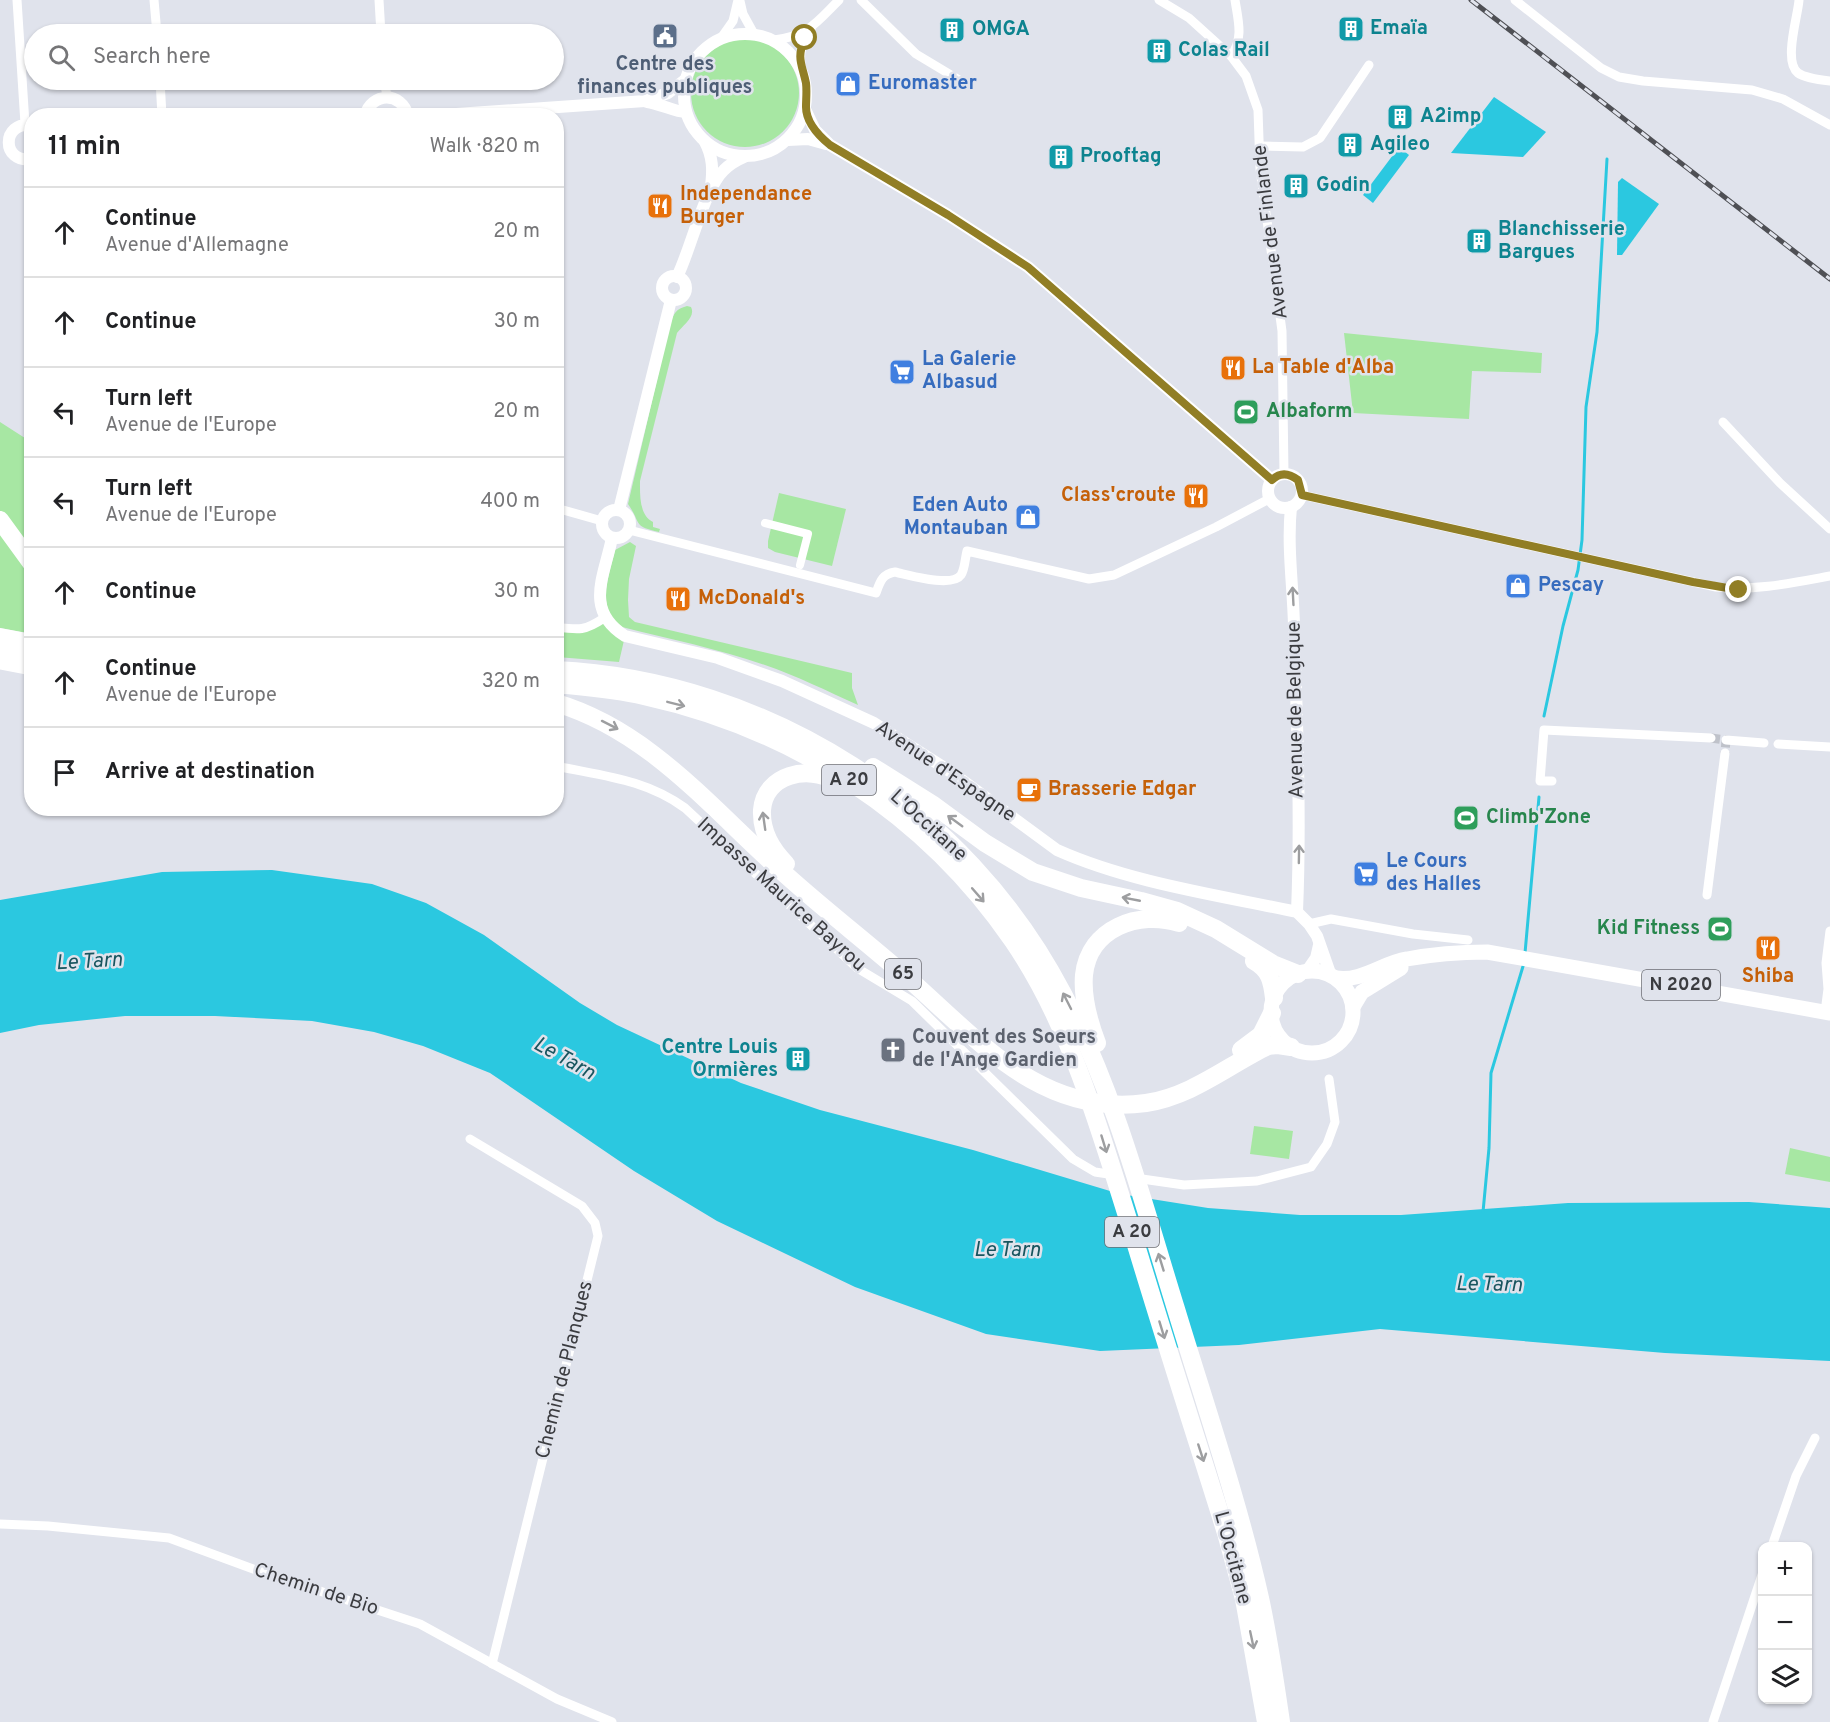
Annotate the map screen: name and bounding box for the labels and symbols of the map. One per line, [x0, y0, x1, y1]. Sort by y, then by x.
building icon: Emaïa [1336, 14, 1366, 44]
building icon: OMGA [937, 15, 967, 45]
place label: Emaïa [1370, 16, 1428, 42]
place label: OMGA [972, 17, 1030, 43]
public building icon: Centre des finances publiques [650, 21, 680, 51]
route start [791, 24, 817, 50]
building icon: Colas Rail [1144, 36, 1174, 66]
place label: Colas Rail [1178, 38, 1270, 64]
place label: Centre des finances publiques [578, 52, 752, 101]
shop icon: Euromaster [833, 69, 863, 99]
place label: Euromaster [868, 71, 977, 97]
building icon: A2imp [1385, 102, 1415, 132]
place label: A2imp [1420, 104, 1481, 130]
building icon: Agileo [1335, 130, 1365, 160]
place label: Agileo [1370, 132, 1430, 158]
building icon: Prooftag [1046, 142, 1076, 172]
street label: Avenue de Finlande [1247, 143, 1295, 321]
place label: Prooftag [1080, 144, 1161, 170]
building icon: Godin [1281, 171, 1311, 201]
place label: Godin [1316, 173, 1370, 199]
place label: Independance Burger [680, 182, 812, 231]
restaurant icon: Independance Burger [645, 191, 675, 221]
place label: Blanchisserie Bargues [1498, 217, 1625, 266]
building icon: Blanchisserie Bargues [1464, 226, 1494, 256]
place label: La Galerie Albasud [922, 347, 1016, 396]
restaurant icon: La Table d'Alba [1218, 353, 1248, 383]
place label: La Table d'Alba [1252, 355, 1394, 381]
supermarket icon: La Galerie Albasud [887, 357, 917, 387]
sports icon: Albaform [1231, 397, 1261, 427]
place label: Albaform [1266, 399, 1353, 425]
restaurant icon: Class'croute [1181, 481, 1211, 511]
place label: Class'croute [1061, 483, 1176, 509]
place label: Eden Auto Montauban [904, 493, 1008, 542]
shop icon: Eden Auto Montauban [1013, 502, 1043, 532]
shop icon: Pescay [1503, 571, 1533, 601]
place label: Pescay [1538, 573, 1604, 599]
route end [1725, 576, 1751, 602]
restaurant icon: McDonald's [663, 584, 693, 614]
place label: McDonald's [698, 586, 805, 612]
one-way arrow [1287, 586, 1298, 606]
street label: Avenue de Belgique [1281, 621, 1311, 799]
one-way arrow [666, 698, 685, 710]
street label: Avenue d'Espagne [870, 715, 1020, 829]
one-way arrow [601, 720, 619, 731]
road number: A 20 [822, 765, 876, 795]
cafe icon: Brasserie Edgar [1014, 775, 1044, 805]
place label: Brasserie Edgar [1048, 777, 1197, 803]
street label: L'Occitane [884, 784, 972, 868]
sports icon: Climb'Zone [1451, 803, 1481, 833]
place label: Climb'Zone [1486, 805, 1591, 831]
one-way arrow [758, 811, 769, 831]
street label: Impasse Maurice Bayrou [691, 812, 871, 978]
one-way arrow [948, 815, 964, 827]
one-way arrow [1293, 844, 1305, 864]
place label: Le Cours des Halles [1386, 849, 1481, 898]
supermarket icon: Le Cours des Halles [1351, 859, 1381, 889]
one-way arrow [971, 887, 984, 903]
one-way arrow [1122, 893, 1142, 904]
sports icon: Kid Fitness [1705, 914, 1735, 944]
place label: Kid Fitness [1597, 916, 1700, 942]
restaurant icon: Shiba [1753, 933, 1783, 963]
water label: Le Tarn [55, 947, 124, 977]
road number: 65 [885, 959, 921, 989]
place label: Shiba [1742, 964, 1794, 990]
road number: N 2020 [1642, 970, 1720, 1000]
one-way arrow [1060, 992, 1072, 1010]
place label: Couvent des Soeurs de l'Ange Gardien [912, 1025, 1096, 1074]
water label: Le Tarn [528, 1031, 600, 1087]
place label: Centre Louis Ormières [662, 1035, 778, 1084]
church icon: Couvent des Soeurs de l'Ange Gardien [878, 1035, 908, 1065]
building icon: Centre Louis Ormières [783, 1044, 813, 1074]
one-way arrow [1099, 1134, 1110, 1153]
road number: A 20 [1105, 1217, 1159, 1247]
water label: Le Tarn [974, 1237, 1041, 1264]
one-way arrow [1155, 1253, 1166, 1272]
water label: Le Tarn [1455, 1271, 1523, 1299]
street label: Chemin de Planques [530, 1278, 600, 1462]
one-way arrow [1157, 1320, 1168, 1339]
one-way arrow [1196, 1443, 1207, 1462]
street label: L'Occitane [1207, 1508, 1257, 1608]
street label: Chemin de Bio [250, 1558, 382, 1622]
one-way arrow [1247, 1630, 1258, 1650]

